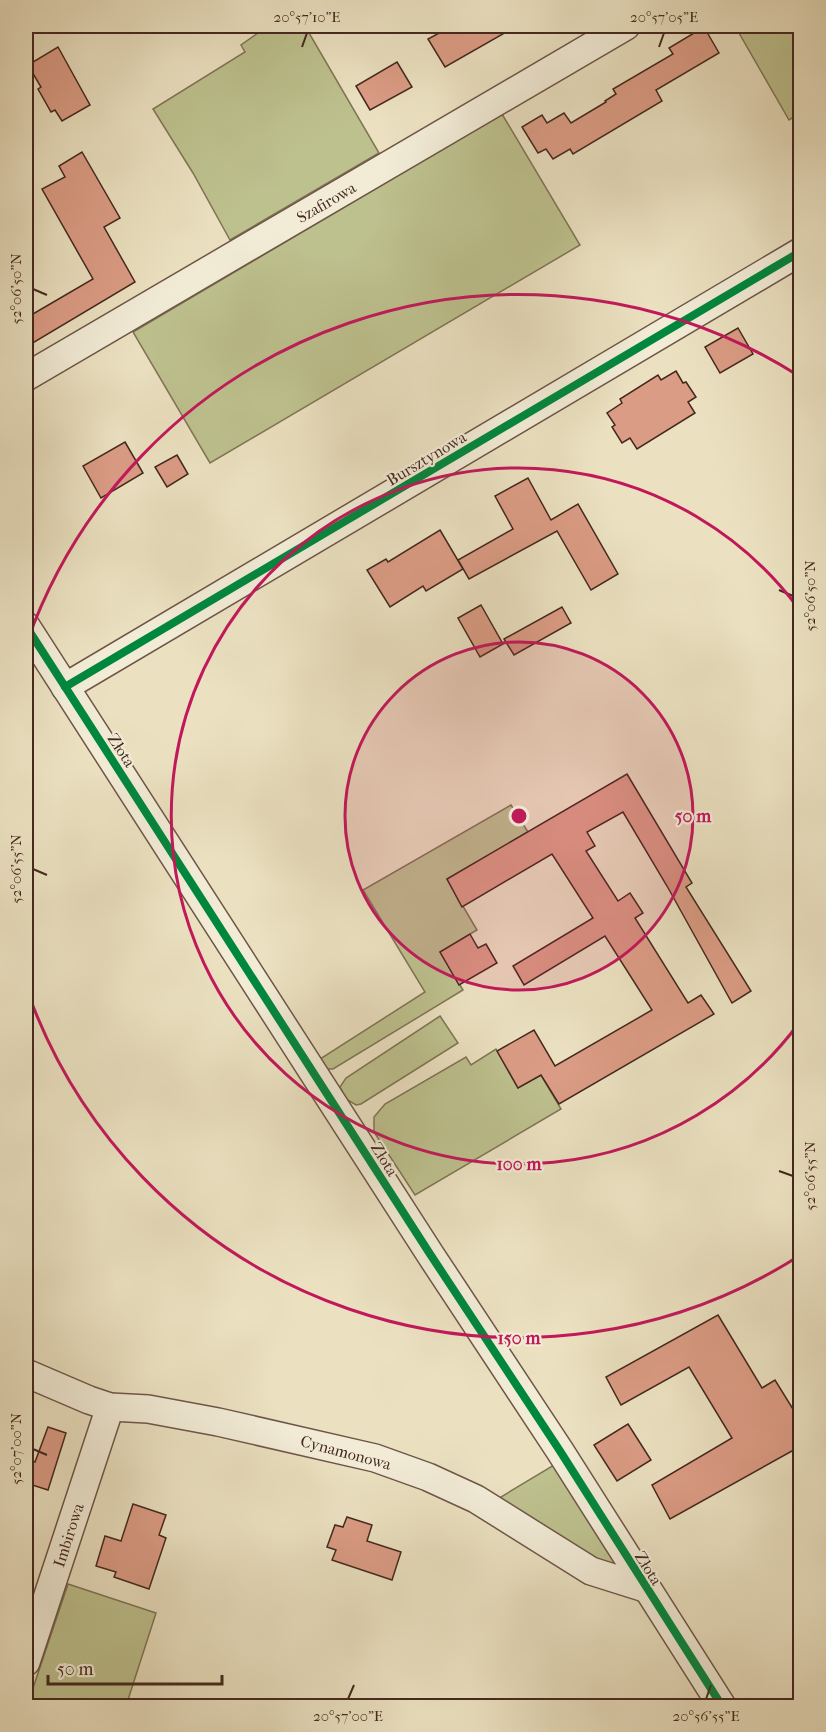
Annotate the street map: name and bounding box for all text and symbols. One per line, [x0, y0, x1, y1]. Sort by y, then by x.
text: 20°57'10"E [274, 8, 340, 26]
text: 20°57'05"E [630, 8, 698, 26]
street label: Szafirowa [293, 178, 360, 227]
text: 52°06'50"N [7, 253, 25, 325]
street label: Bursztynowa [383, 427, 470, 490]
text: 52°06'50"N [801, 560, 819, 632]
street label: Złota [104, 730, 140, 771]
centre of rings [509, 806, 529, 826]
text: 50 m [675, 806, 712, 827]
text: 52°06'55"N [7, 834, 25, 904]
street label: Złota [367, 1139, 403, 1180]
text: 52°06'55"N [801, 1141, 819, 1211]
text: 100 m [496, 1154, 543, 1175]
text: 150 m [498, 1328, 541, 1349]
text: 52°07'00"N [7, 1412, 25, 1485]
street label: Cynamonowa [298, 1431, 394, 1474]
street label: Imbirowa [49, 1500, 88, 1570]
street label: Złota [631, 1548, 667, 1589]
scale bar [48, 1648, 222, 1686]
text: 50 m [57, 1659, 94, 1680]
text: 20°57'00"E [313, 1707, 383, 1725]
text: 20°56'55"E [672, 1707, 740, 1725]

